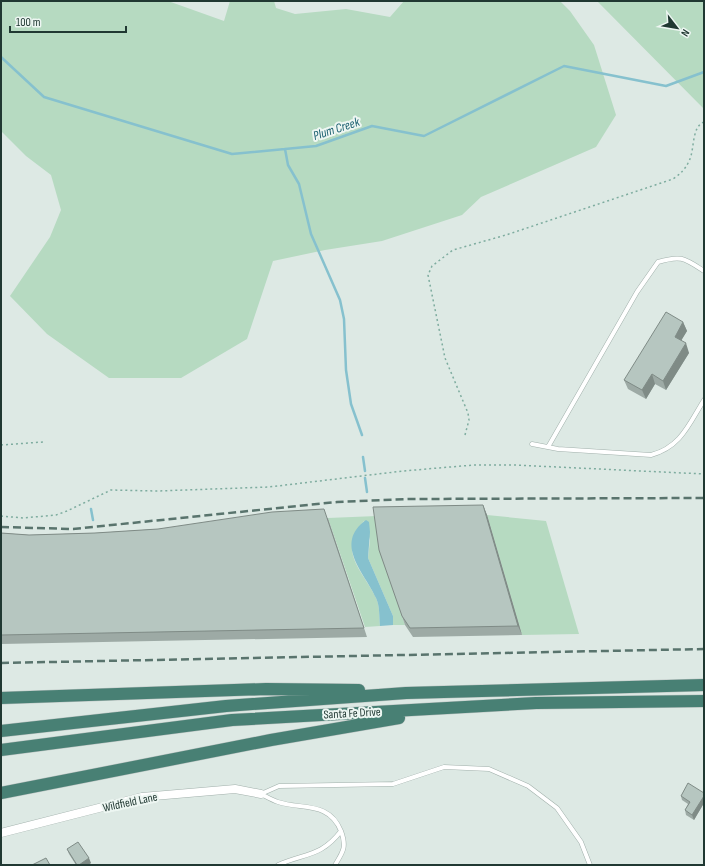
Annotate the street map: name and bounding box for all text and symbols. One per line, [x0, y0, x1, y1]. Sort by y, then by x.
scale bar [10, 8, 126, 34]
north arrow [657, 8, 697, 48]
text: 100 m [16, 15, 41, 30]
text: N [678, 27, 692, 39]
water label: Plum Creek [311, 114, 363, 144]
street label: Santa Fe Drive [323, 705, 381, 722]
street label: Wildfield Lane [101, 789, 159, 816]

